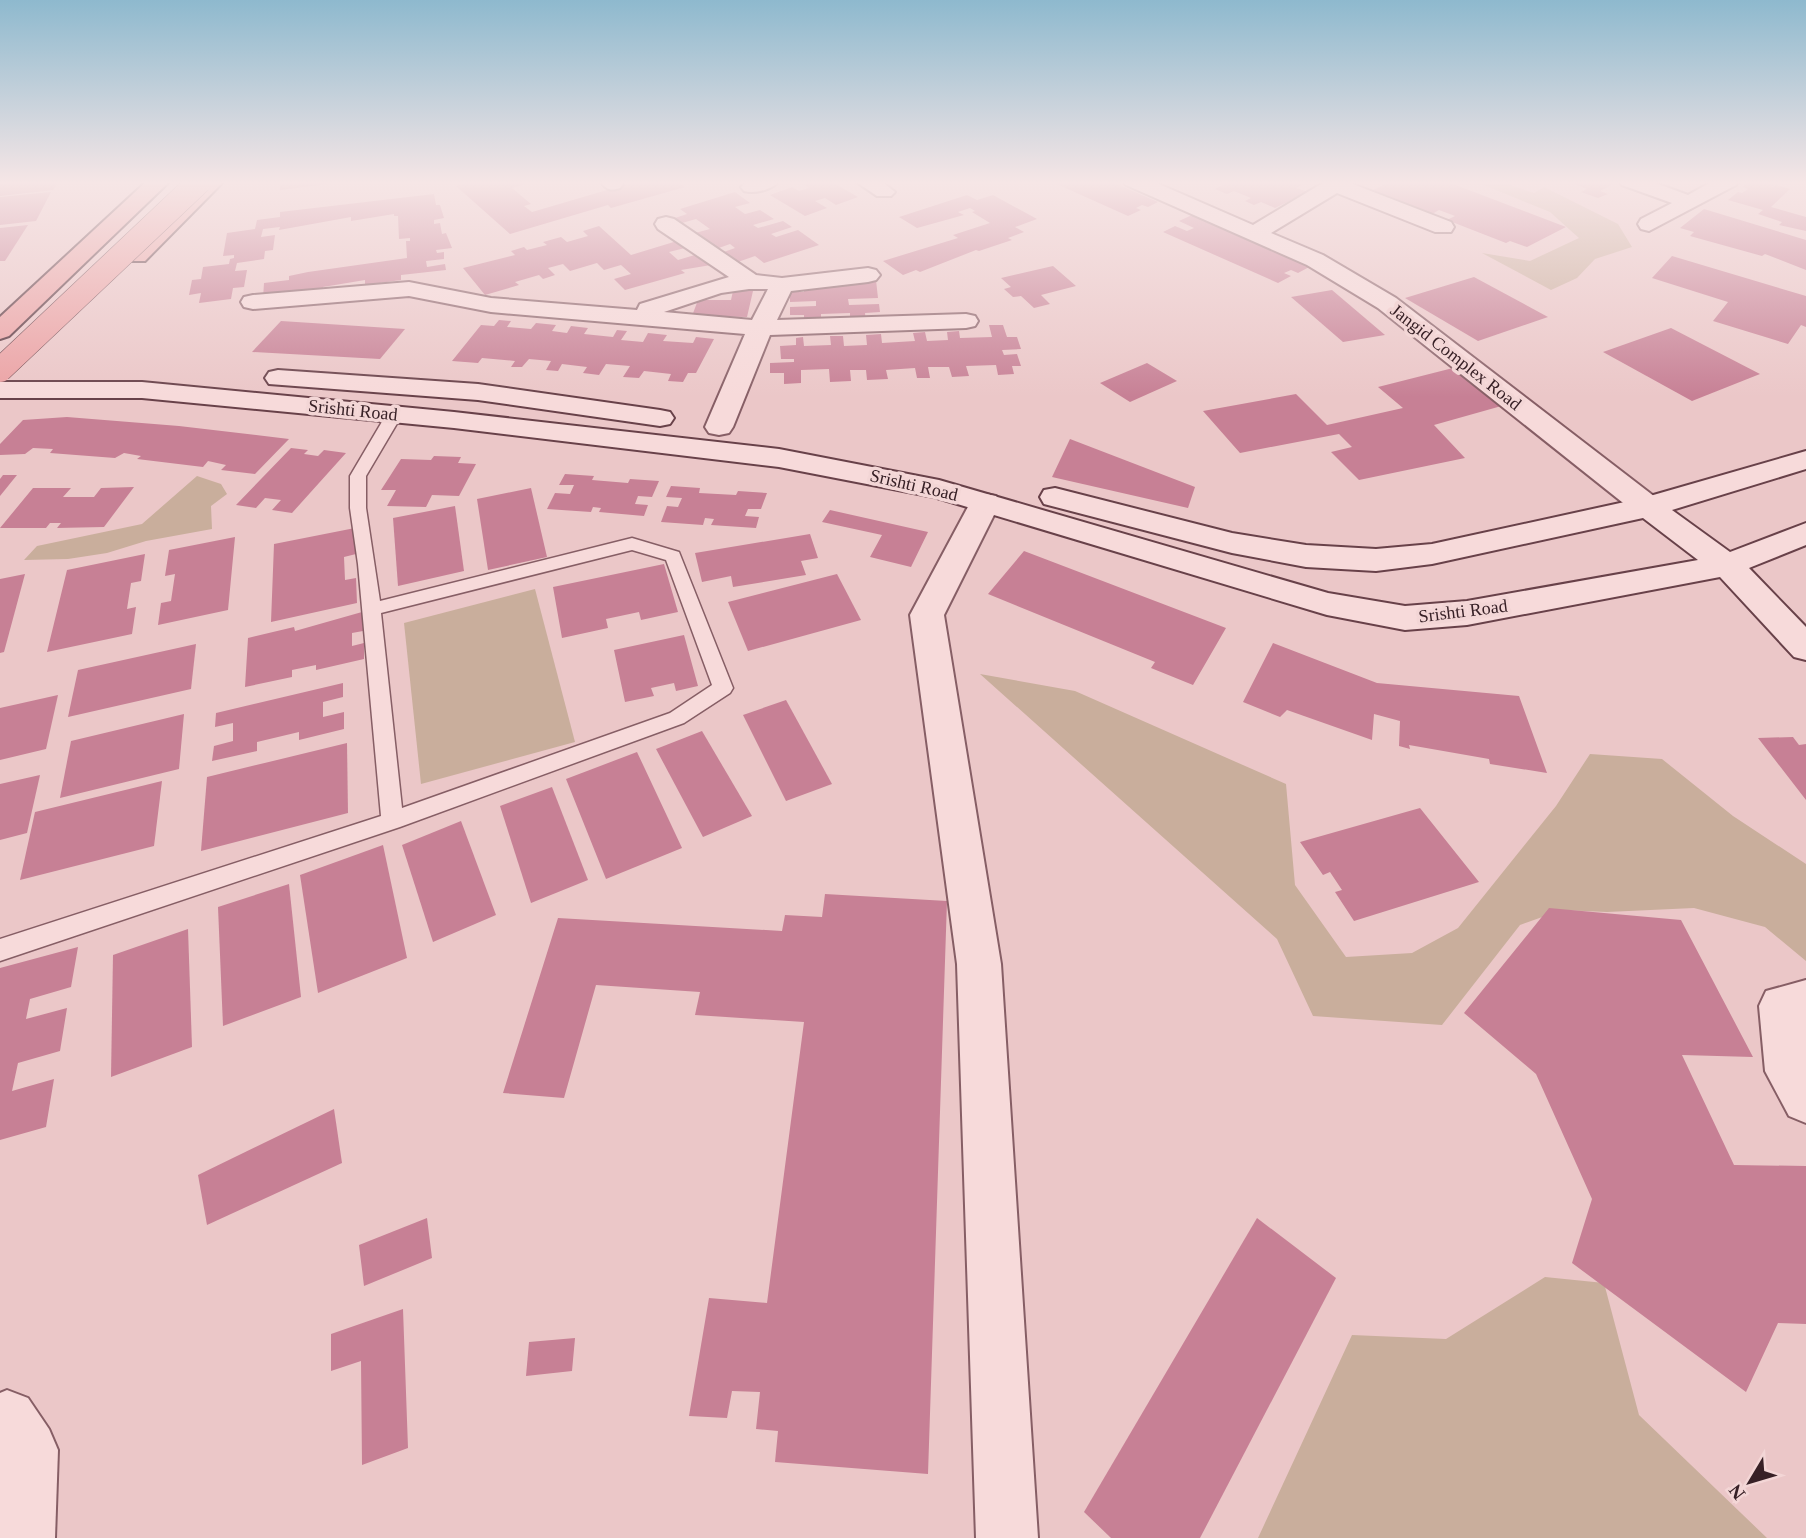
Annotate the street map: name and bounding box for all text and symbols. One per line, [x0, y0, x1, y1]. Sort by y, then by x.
street label: Jangid Complex Road [1387, 300, 1525, 414]
street label: Srishti Road [307, 395, 399, 425]
street label: Srishti Road [868, 465, 960, 505]
street label: Srishti Road [1417, 596, 1509, 626]
north arrow [1715, 1447, 1785, 1517]
text: N [1724, 1480, 1749, 1504]

